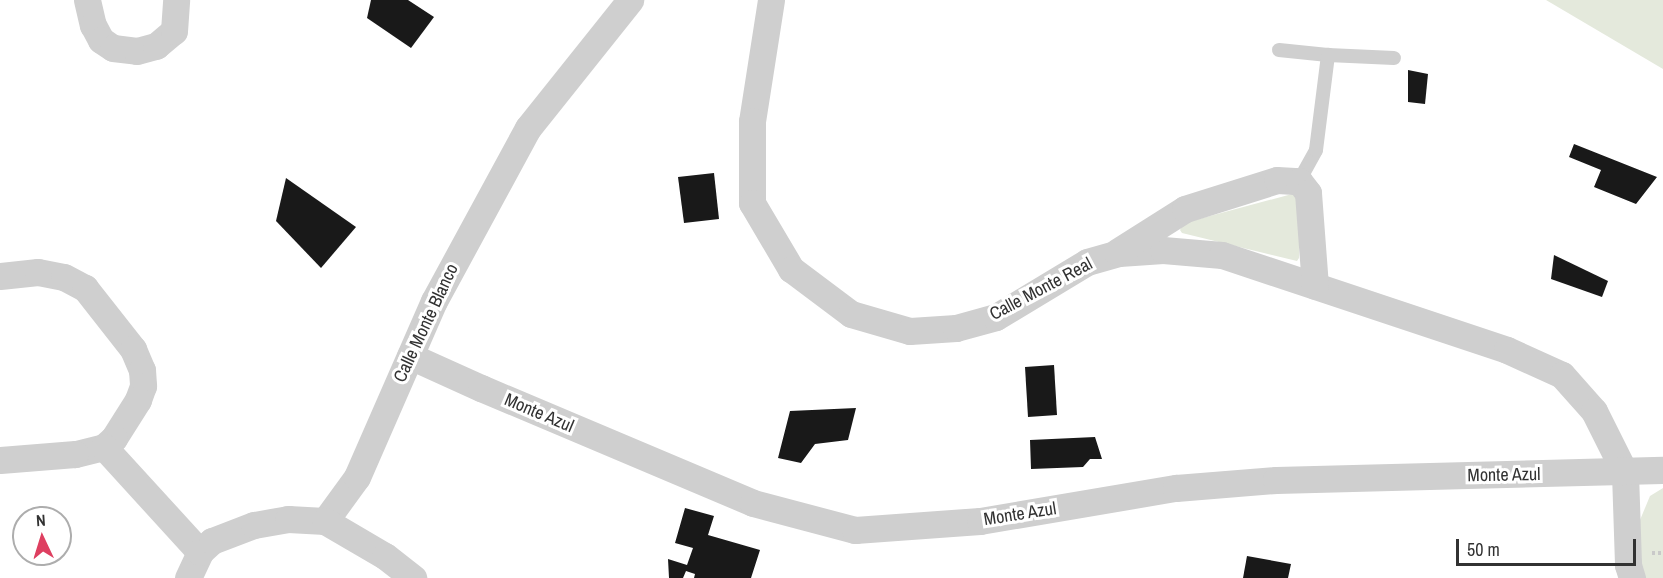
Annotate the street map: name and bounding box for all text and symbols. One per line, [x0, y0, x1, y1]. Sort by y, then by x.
street label: Calle Monte Real [986, 253, 1096, 325]
street label: Calle Monte Blanco [389, 260, 463, 386]
street label: Monte Azul [501, 389, 577, 437]
street label: Monte Azul [1467, 464, 1541, 486]
street label: Monte Azul [982, 498, 1058, 530]
north arrow [12, 506, 72, 566]
text: N [35, 509, 46, 531]
scale bar [1459, 527, 1639, 565]
text: 50 m [1467, 537, 1500, 562]

